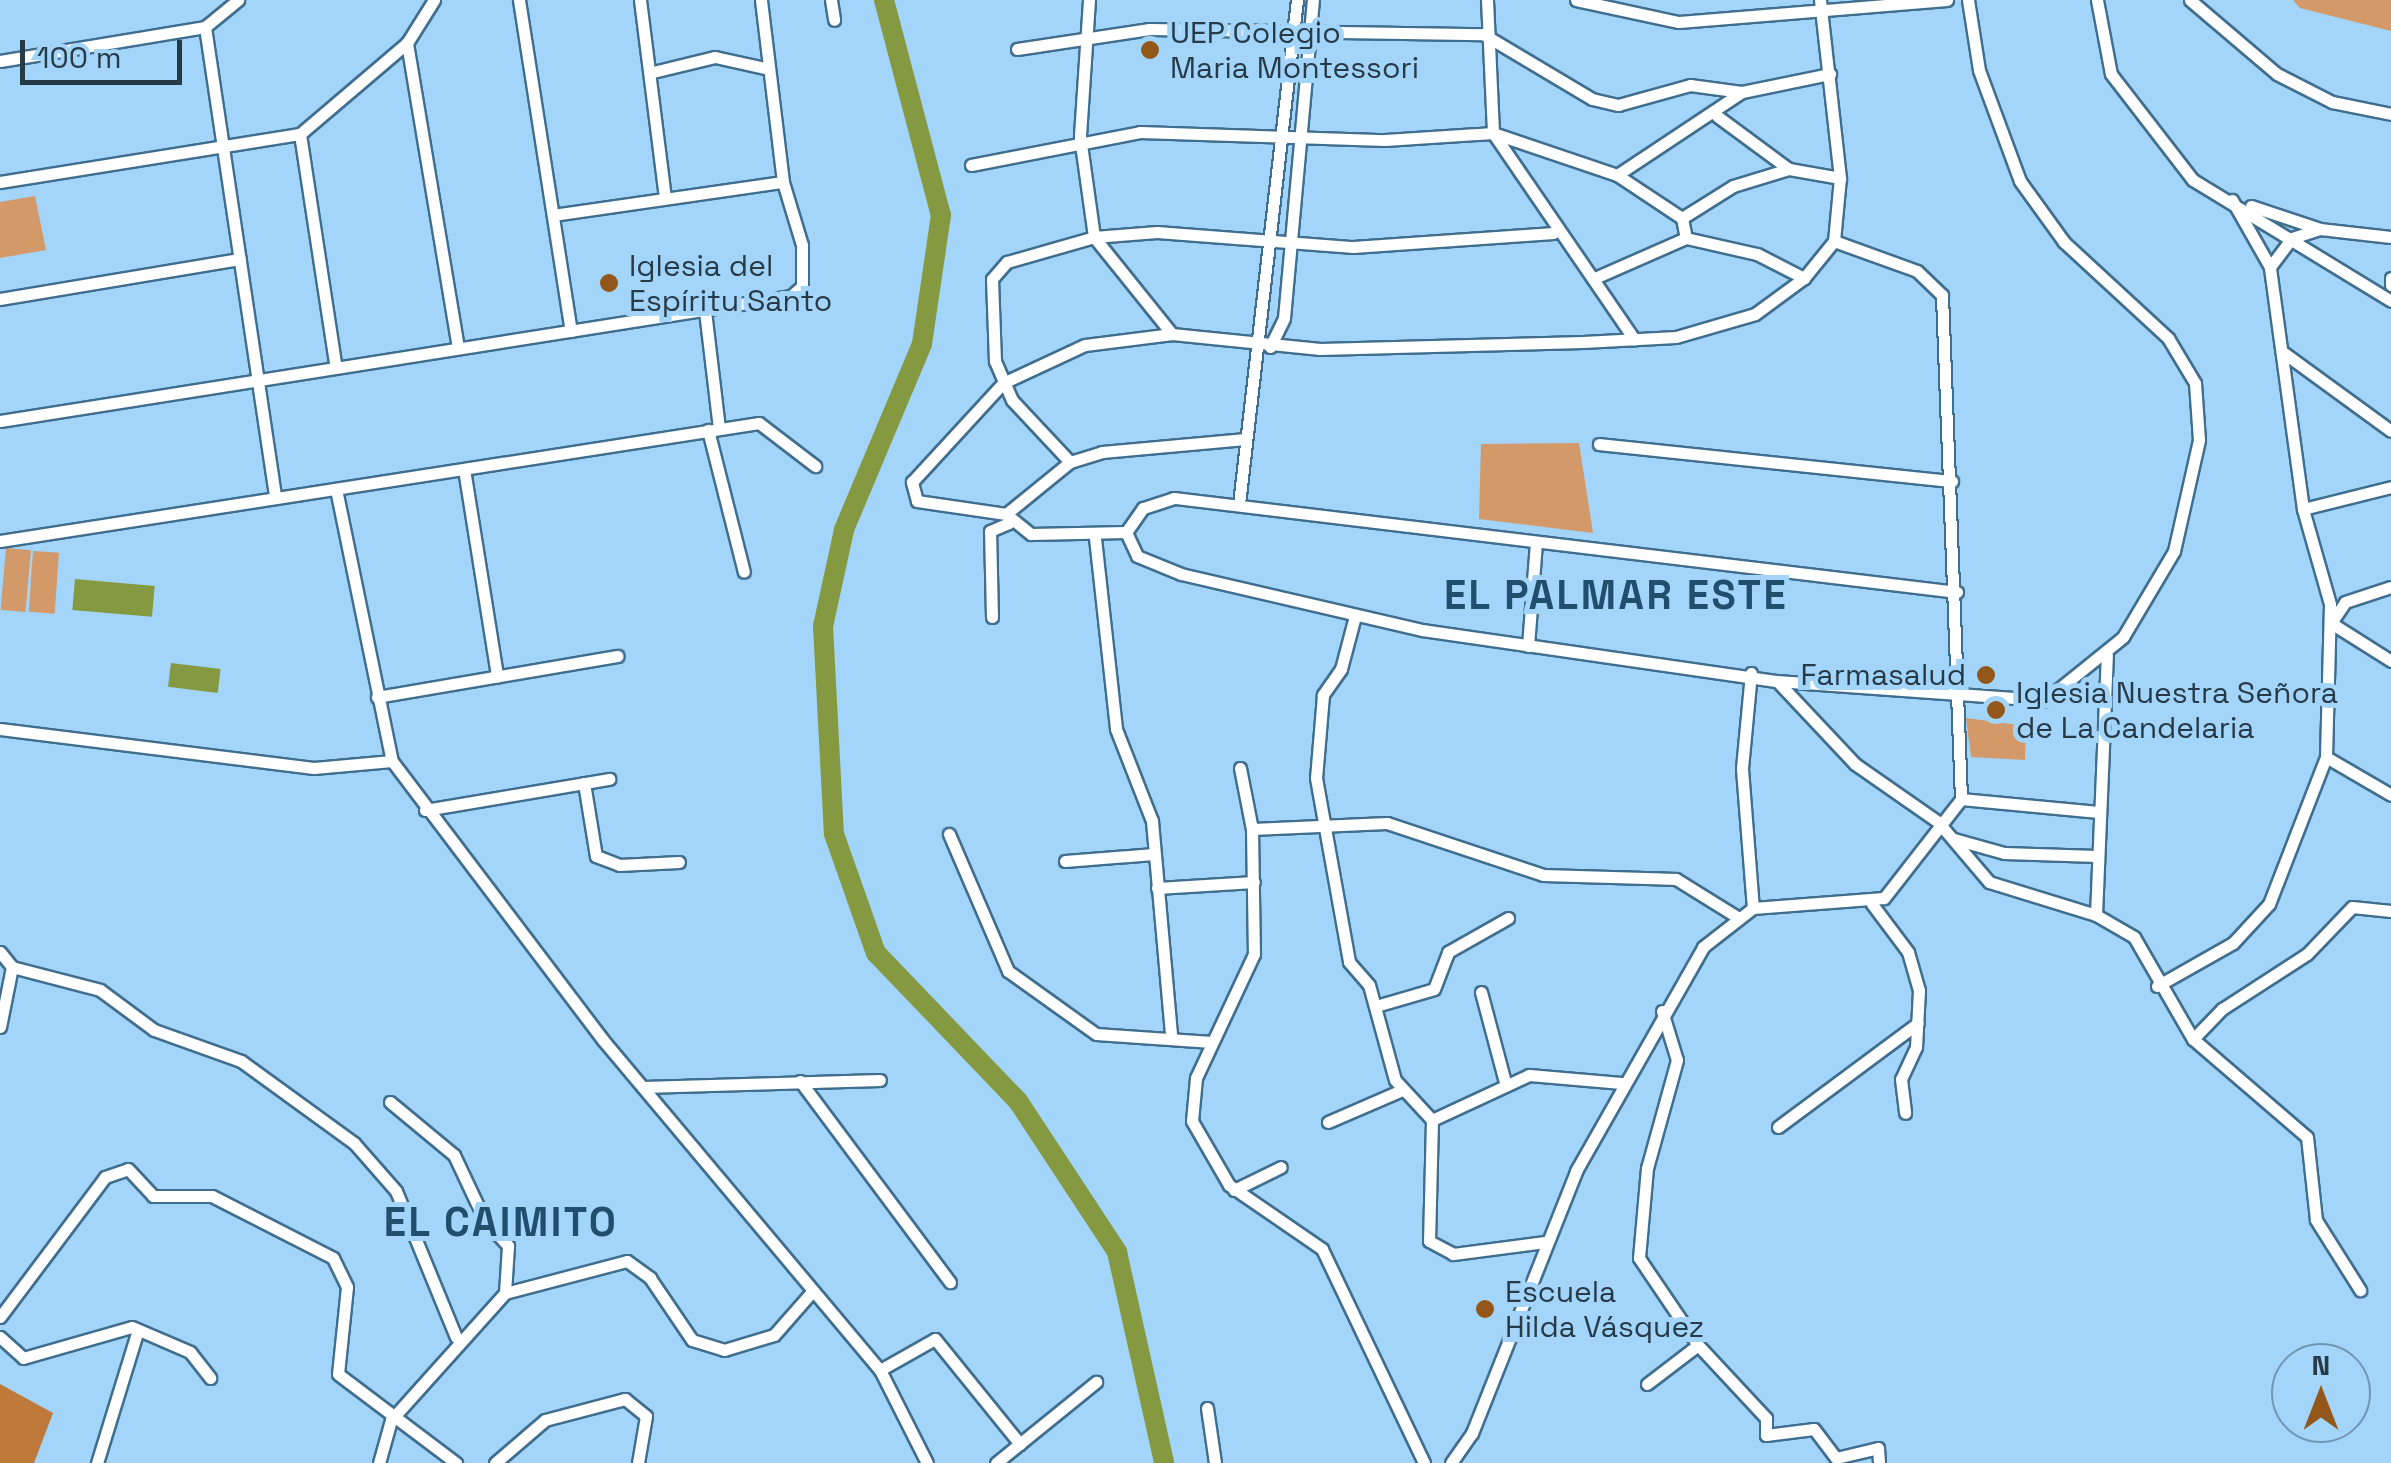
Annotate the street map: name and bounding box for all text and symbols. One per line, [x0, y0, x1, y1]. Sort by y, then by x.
place label: UEP Colegio Maria Montessori [1170, 15, 1419, 86]
scale bar [25, 20, 188, 82]
text: 100 m [37, 38, 122, 77]
marker: UEP Colegio Maria Montessori [1139, 39, 1161, 61]
place label: Iglesia del Espíritu Santo [629, 248, 832, 318]
marker: Iglesia del Espíritu Santo [598, 272, 620, 294]
district label: EL PALMAR ESTE [1443, 572, 1789, 620]
place label: Farmasalud [1801, 657, 1966, 693]
marker: Farmasalud [1975, 664, 1997, 686]
place label: Iglesia Nuestra Señora de La Candelaria [2016, 675, 2338, 746]
marker: Iglesia Nuestra Señora de La Candelaria [1985, 699, 2007, 721]
district label: EL CAIMITO [383, 1199, 619, 1247]
place label: Escuela Hilda Vásquez [1505, 1274, 1705, 1344]
marker: Escuela Hilda Vásquez [1474, 1298, 1496, 1320]
north arrow [2271, 1343, 2371, 1443]
text: N [2312, 1347, 2330, 1383]

